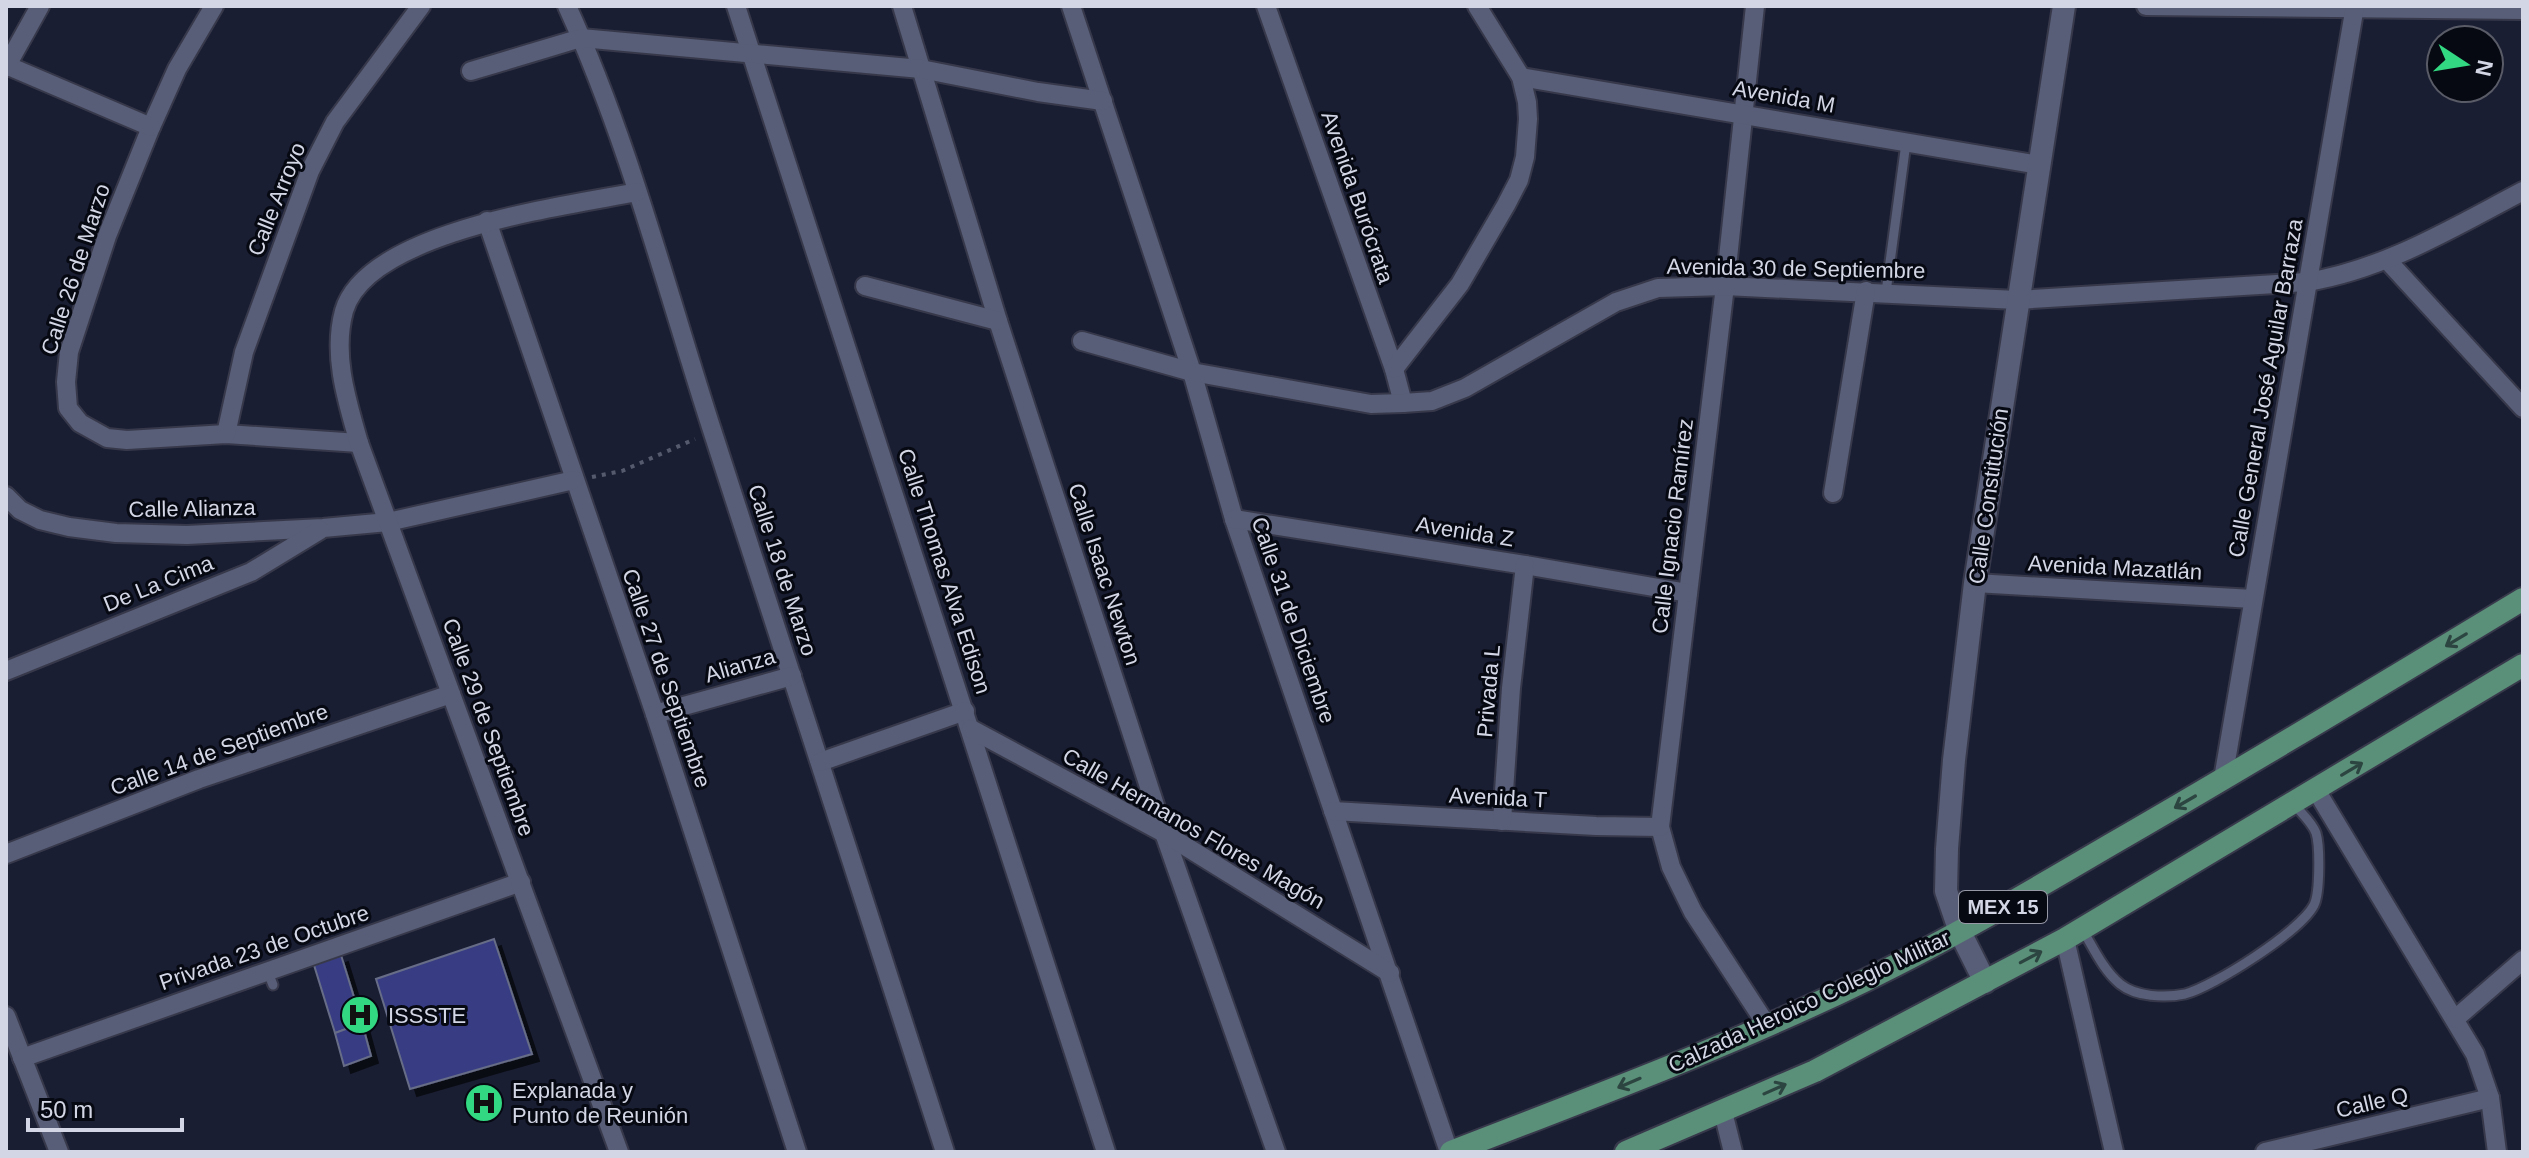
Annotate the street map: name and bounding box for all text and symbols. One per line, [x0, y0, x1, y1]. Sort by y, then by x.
north arrow [2425, 24, 2505, 104]
text: N [2470, 58, 2498, 78]
street label: Avenida M [1731, 75, 1837, 118]
street label: Avenida Burócrata [1316, 108, 1399, 287]
street label: Calle Arroyo [242, 139, 311, 259]
street label: Calle 26 de Marzo [36, 180, 115, 358]
street label: Calle General José Aguilar Barraza [2223, 216, 2308, 559]
street label: Avenida 30 de Septiembre [1666, 254, 1926, 283]
street label: Calle Constitución [1964, 407, 2013, 586]
street label: Calle Ignacio Ramírez [1647, 417, 1698, 635]
street label: Calle Thomas Alva Edison [893, 445, 996, 697]
street label: Calle Isaac Newton [1063, 480, 1146, 668]
street label: Calle 18 de Marzo [743, 481, 822, 659]
street label: Calle Alianza [128, 495, 257, 522]
street label: Avenida Z [1414, 511, 1516, 552]
street label: Calle 31 de Diciembre [1246, 514, 1341, 727]
street label: De La Cima [100, 550, 217, 617]
street label: Avenida Mazatlán [2027, 550, 2203, 585]
street label: Calle 27 de Septiembre [617, 565, 716, 791]
street label: Calle 29 de Septiembre [437, 615, 540, 839]
one-way arrow [2445, 632, 2468, 648]
street label: Alianza [702, 643, 779, 687]
street label: Privada L [1472, 644, 1505, 738]
street label: Calle 14 de Septiembre [107, 698, 331, 801]
street label: Calle Hermanos Flores Magón [1058, 743, 1329, 914]
one-way arrow [2340, 760, 2363, 776]
street label: Avenida T [1448, 782, 1548, 813]
one-way arrow [2174, 794, 2197, 810]
road number: MEX 15 [1959, 891, 2047, 923]
street label: Privada 23 de Octubre [156, 900, 372, 995]
street label: Calzada Heroico Colegio Militar [1664, 925, 1954, 1078]
one-way arrow [2019, 949, 2042, 965]
hospital icon: ISSSTE [339, 994, 381, 1036]
place label: ISSSTE [388, 1003, 466, 1028]
one-way arrow [1617, 1076, 1642, 1091]
place label: Explanada y Punto de Reunión [512, 1078, 688, 1128]
one-way arrow [1763, 1081, 1787, 1096]
scale bar [28, 1082, 182, 1132]
hospital icon: Explanada y Punto de Reunión [463, 1082, 505, 1124]
street label: Calle Q [2334, 1082, 2411, 1123]
text: 50 m [40, 1096, 93, 1123]

